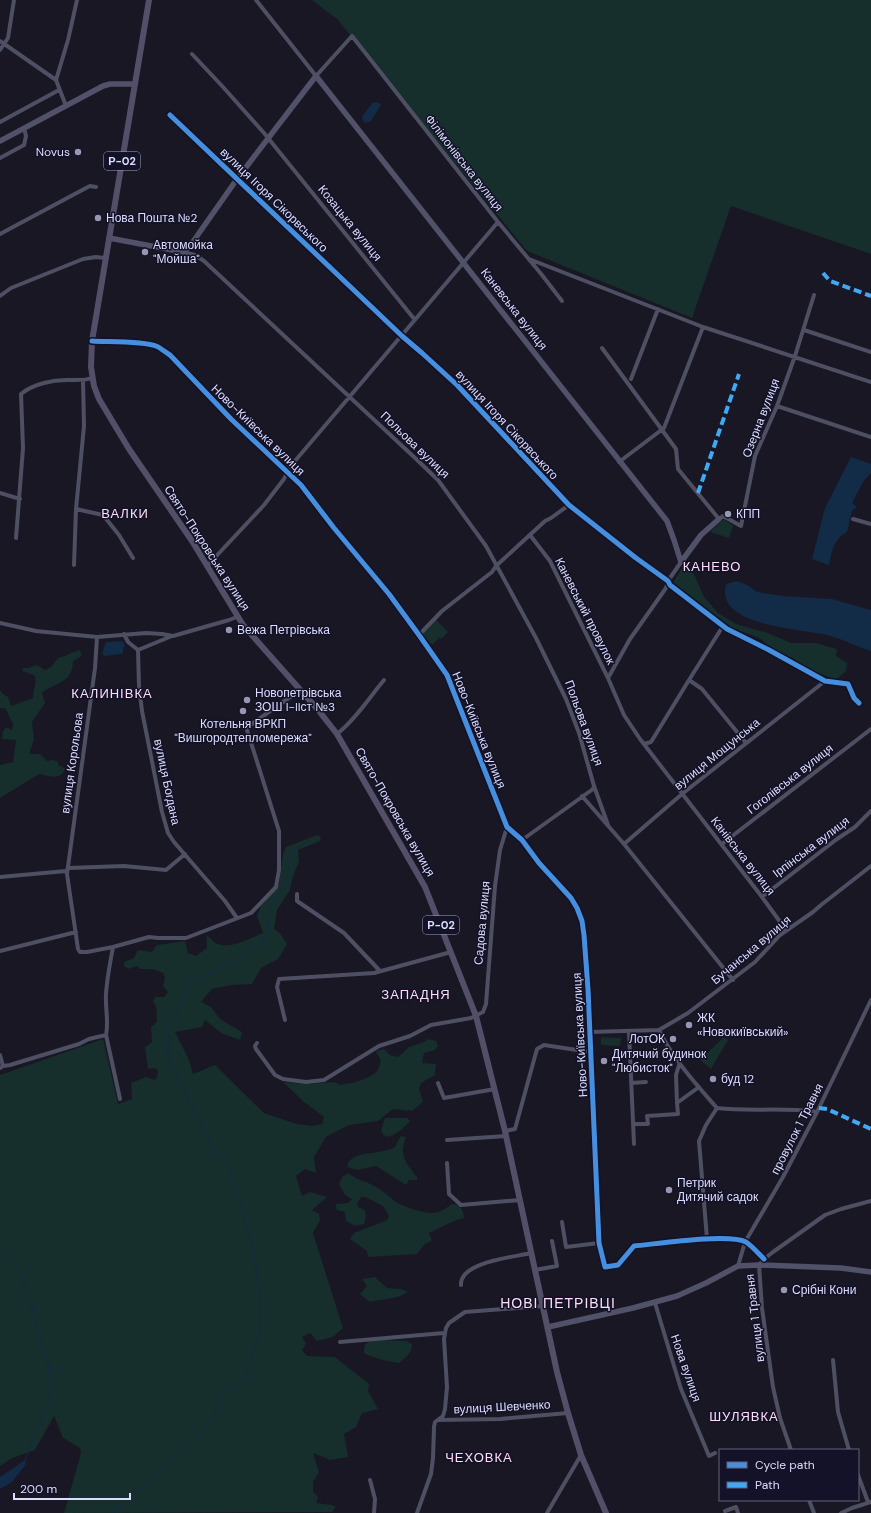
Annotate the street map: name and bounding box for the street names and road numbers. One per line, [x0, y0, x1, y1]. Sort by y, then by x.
street label: Філімонівська вулиця [421, 111, 507, 215]
street label: вулиця Ігоря Сікорвського [217, 144, 332, 256]
road number: Р-02 [104, 152, 140, 170]
street label: Козацька вулиця [314, 182, 386, 264]
street label: Каневська вулиця [477, 265, 551, 353]
street label: вулиця Ігоря Сікорвського [452, 367, 562, 483]
street label: Озерна вулиця [739, 376, 783, 460]
street label: Ново-Київська вулиця [208, 381, 308, 479]
street label: Польова вулиця [377, 408, 453, 482]
street label: Свято-Покровська вулиця [160, 482, 254, 614]
street label: Каневський провулок [551, 555, 619, 668]
street label: Ново-Київська вулиця [448, 669, 510, 791]
street label: Польова вулиця [561, 678, 607, 768]
street label: вулиця Корольова [57, 711, 87, 814]
street label: вулиця Мощунська [671, 714, 763, 794]
street label: вулиця Богдана [150, 738, 184, 827]
street label: Гоголівська вулиця [744, 740, 836, 818]
street label: Свято-Покровська вулиця [351, 745, 439, 879]
street label: Канівська вулиця [707, 813, 779, 899]
street label: Ірпінська вулиця [769, 813, 853, 881]
street label: Садова вулиця [470, 880, 494, 966]
street label: Бучанська вулиця [708, 912, 794, 988]
road number: Р-02 [423, 916, 459, 934]
street label: Ново-Київська вулиця [569, 972, 591, 1098]
street label: провулок 1 Травня [767, 1081, 827, 1177]
street label: вулиця 1 Травня [742, 1273, 768, 1363]
street label: Нова вулиця [667, 1332, 705, 1404]
street label: вулиця Шевченко [453, 1396, 551, 1418]

